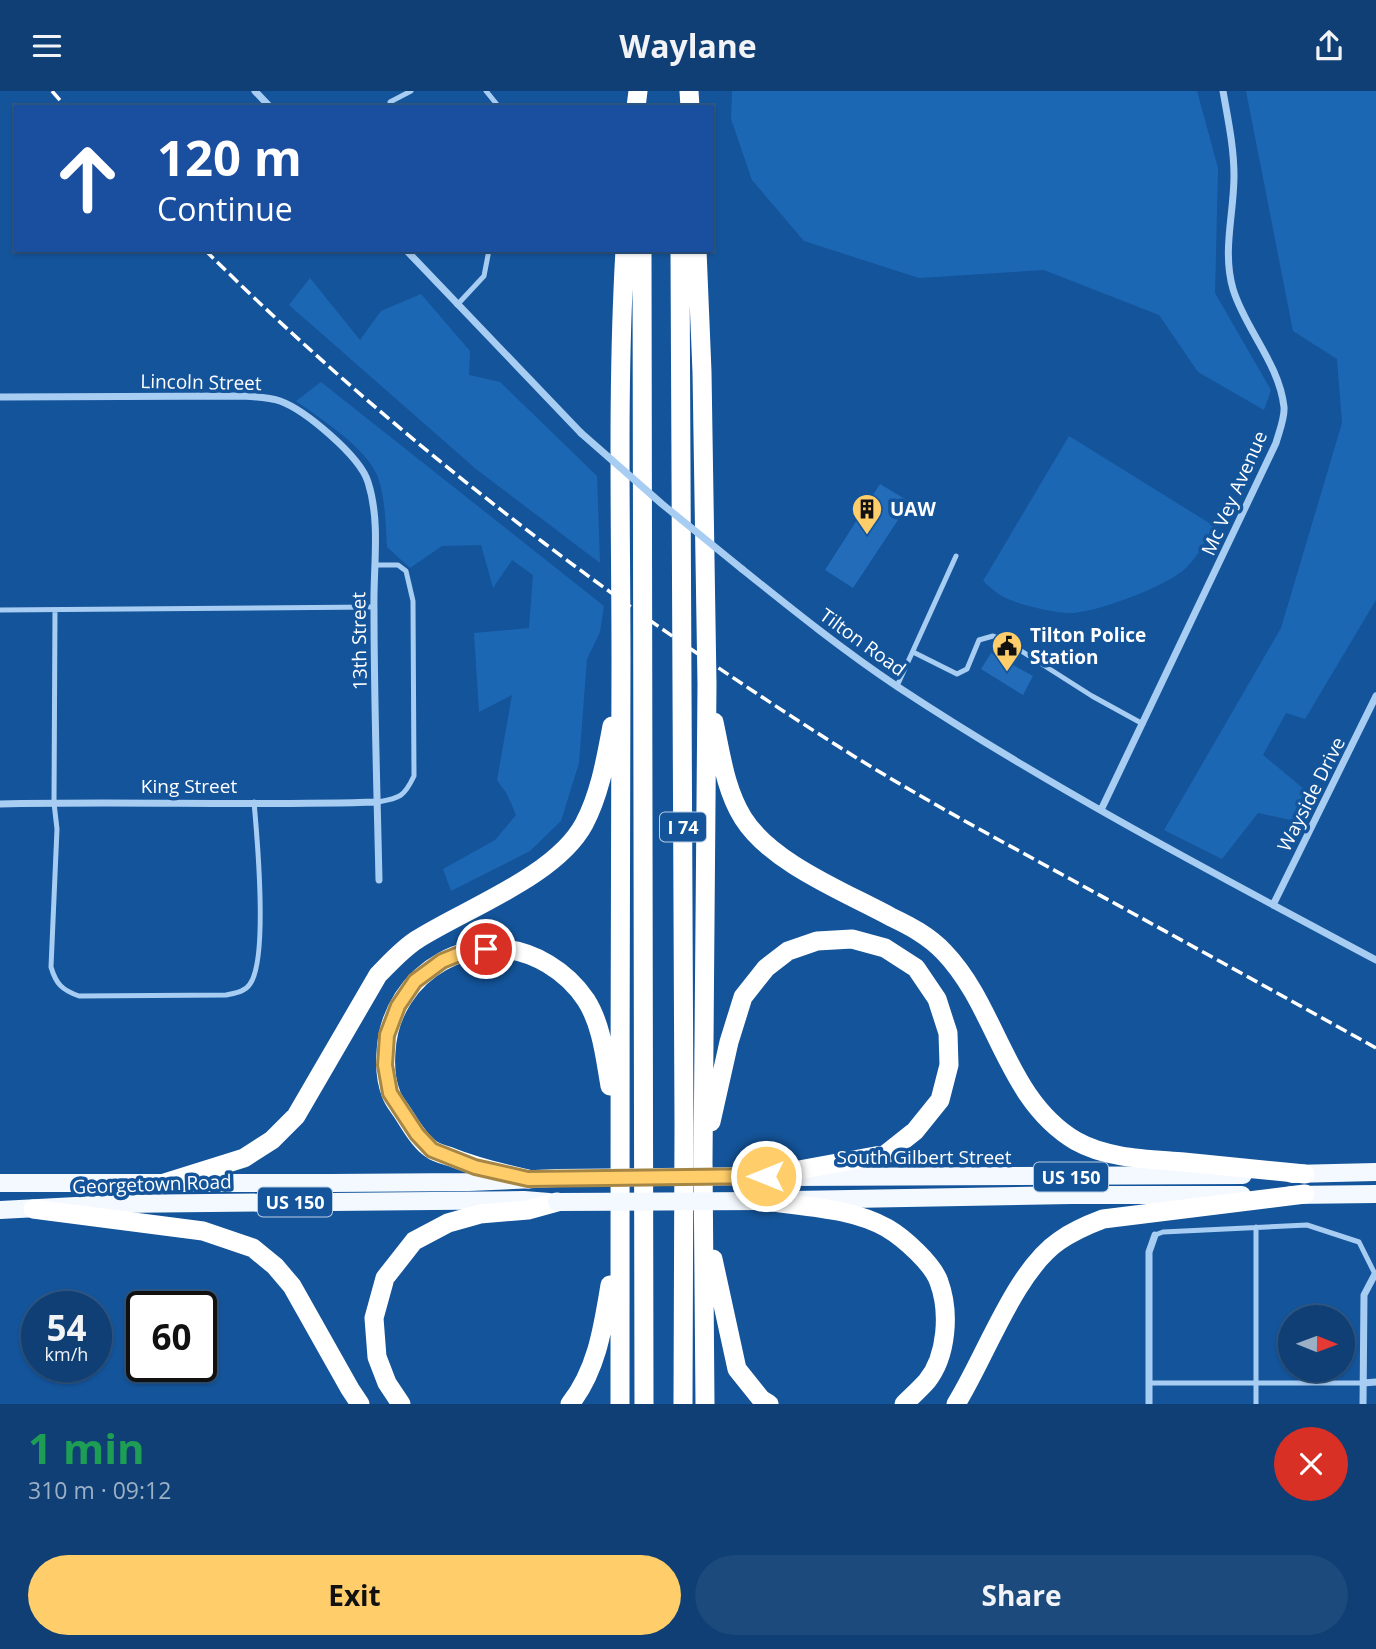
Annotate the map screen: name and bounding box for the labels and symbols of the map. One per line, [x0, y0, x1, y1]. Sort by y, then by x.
street label: Lincoln Street [140, 368, 262, 396]
street label: Mc Vey Avenue [1195, 427, 1273, 559]
building icon: UAW [850, 492, 884, 536]
place label: UAW [890, 496, 936, 522]
street label: 13th Street [345, 591, 373, 690]
street label: Tilton Road [815, 602, 911, 682]
place label: Tilton Police Station [1030, 622, 1146, 670]
public building icon: Tilton Police Station [990, 629, 1024, 673]
street label: Wayside Drive [1271, 732, 1351, 856]
street label: King Street [141, 773, 237, 799]
road number: I 74 [660, 813, 706, 841]
pin [456, 919, 516, 979]
position arrow [729, 1139, 803, 1213]
street label: South Gilbert Street [836, 1144, 1012, 1170]
road number: US 150 [1034, 1163, 1108, 1191]
street label: Georgetown Road [72, 1168, 232, 1200]
road number: US 150 [258, 1187, 332, 1217]
speed limit sign: 60 [126, 1291, 217, 1382]
north arrow [1278, 1305, 1354, 1383]

